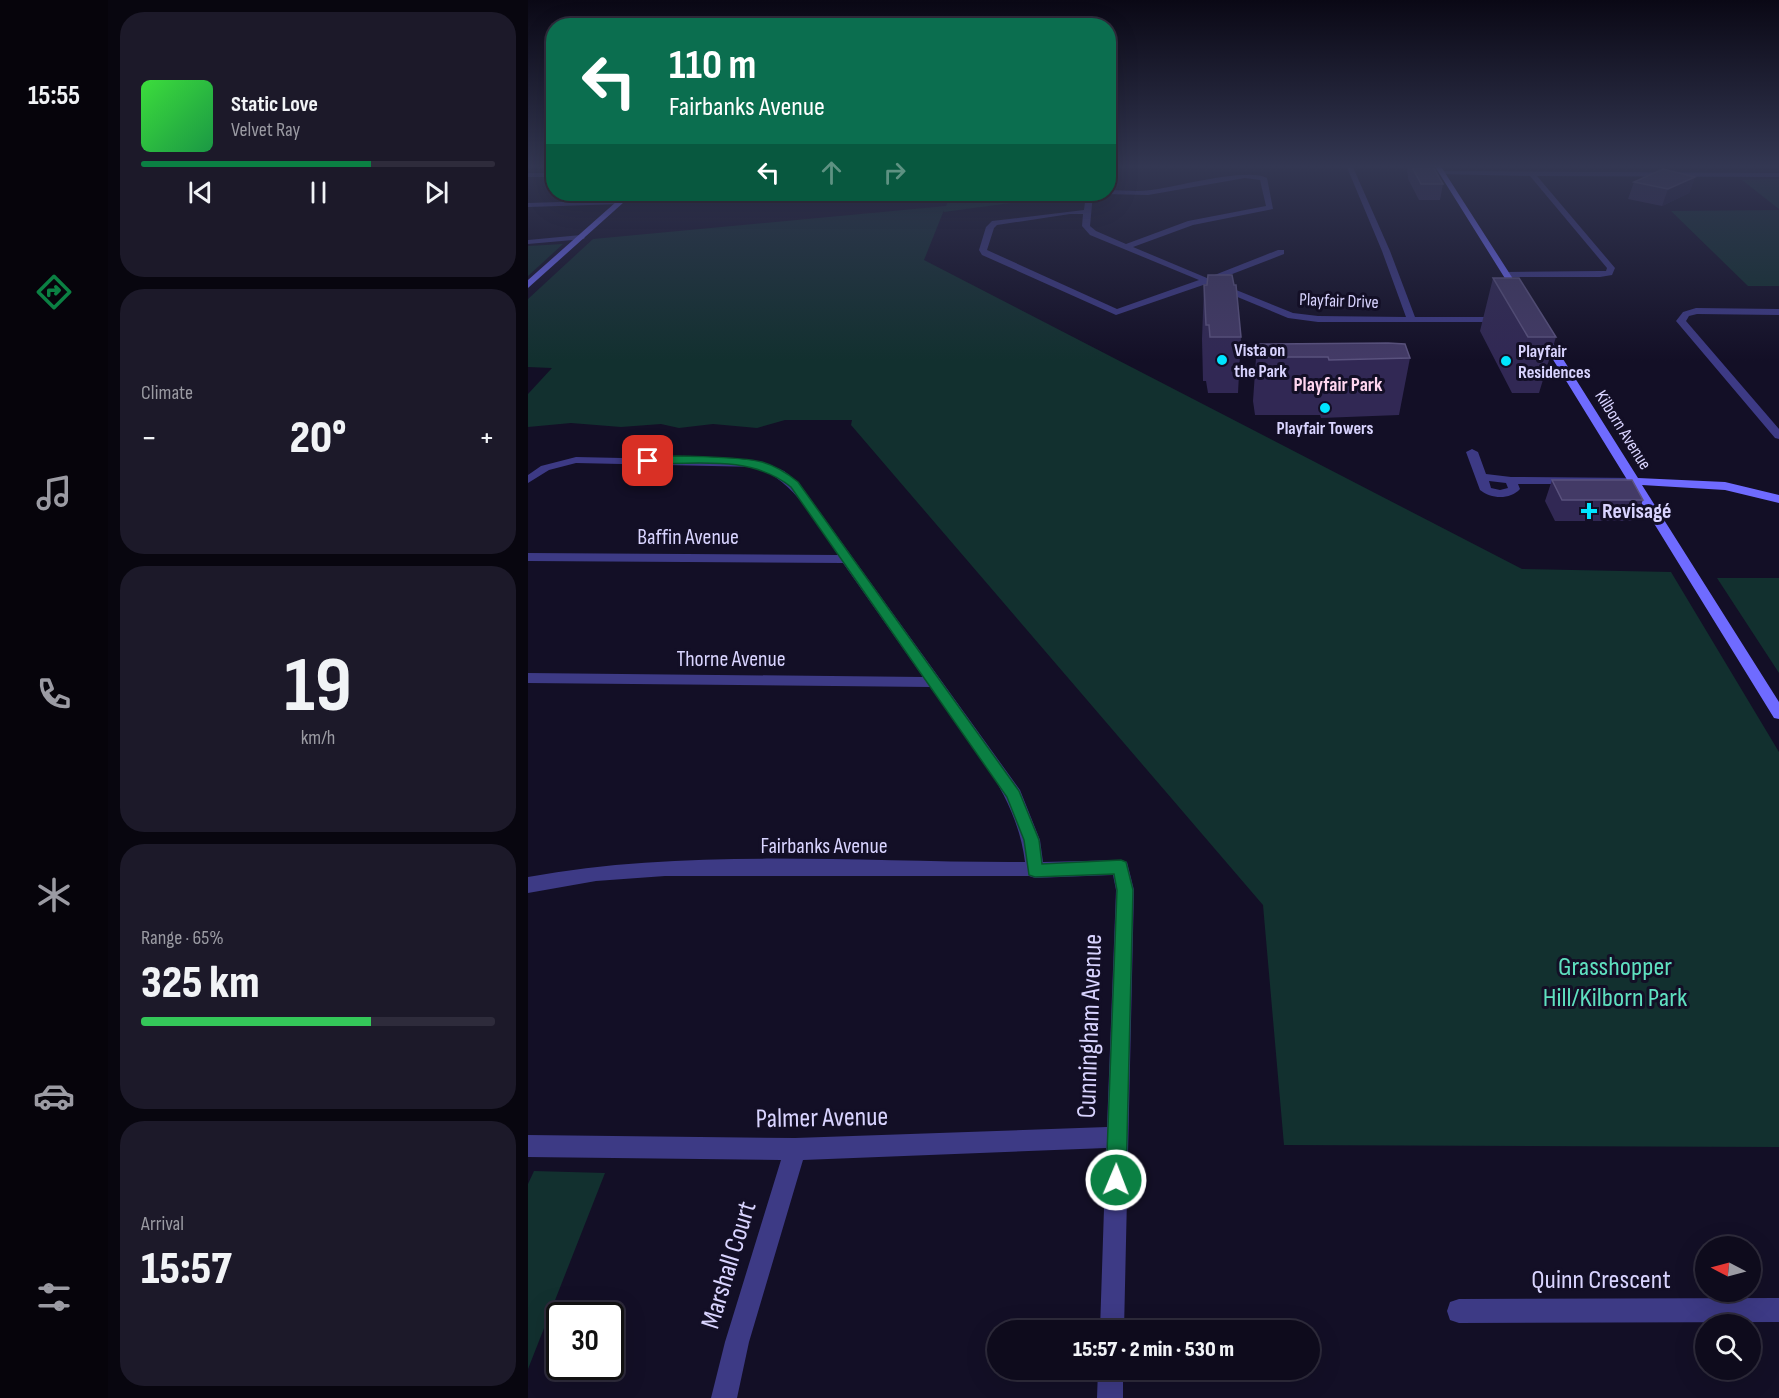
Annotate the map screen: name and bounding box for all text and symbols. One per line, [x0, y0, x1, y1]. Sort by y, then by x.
text: 110 m [669, 40, 756, 91]
icon: left [570, 42, 648, 120]
text: 15:55 [28, 80, 80, 112]
text: Static Love [231, 91, 318, 118]
text: Fairbanks Avenue [669, 91, 825, 123]
text: Velvet Ray [231, 118, 300, 142]
icon: left [752, 156, 785, 189]
icon: ahead [815, 156, 848, 189]
icon: right [878, 156, 911, 189]
icon: previous [184, 176, 217, 209]
icon: pause [302, 176, 335, 209]
icon: next [420, 176, 453, 209]
icon: directions [33, 271, 75, 313]
street label: Playfair Drive [1299, 289, 1379, 313]
place label: Vista on the Park [1234, 340, 1287, 382]
place label: Playfair Residences [1518, 341, 1591, 383]
marker: Vista on the Park [1215, 353, 1229, 367]
marker: Playfair Residences [1499, 354, 1513, 368]
district label: Playfair Park [1294, 373, 1383, 397]
text: Climate [141, 381, 193, 405]
street label: Kilborn Avenue [1590, 386, 1656, 474]
marker: Playfair Towers [1318, 401, 1332, 415]
text: 20° [290, 411, 346, 466]
text: − [141, 418, 157, 458]
text: + [479, 418, 495, 458]
place label: Playfair Towers [1277, 418, 1374, 439]
pin [622, 435, 673, 486]
icon: arrive [631, 444, 664, 477]
icon: music [33, 472, 75, 514]
place label: Revisagé [1602, 498, 1671, 525]
marker: Revisagé [1580, 502, 1598, 520]
street label: Baffin Avenue [637, 524, 739, 551]
text: 19 [284, 640, 352, 733]
street label: Thorne Avenue [676, 646, 786, 673]
icon: phone [33, 673, 75, 715]
text: km/h [301, 726, 335, 750]
street label: Fairbanks Avenue [760, 833, 888, 860]
icon: climate [33, 874, 75, 916]
text: Range · 65% [141, 926, 224, 950]
street label: Cunningham Avenue [1071, 933, 1109, 1119]
park label: Grasshopper Hill/Kilborn Park [1543, 951, 1688, 1014]
text: 325 km [141, 956, 260, 1011]
icon: car [33, 1075, 75, 1117]
street label: Palmer Avenue [755, 1101, 889, 1135]
position arrow [1084, 1148, 1148, 1212]
street label: Marshall Court [694, 1197, 764, 1333]
text: Arrival [141, 1212, 184, 1236]
north arrow [1695, 1236, 1761, 1302]
map controls [1695, 1236, 1761, 1380]
text: 15:57 [141, 1242, 232, 1297]
street label: Quinn Crescent [1531, 1264, 1671, 1296]
icon: filters [33, 1276, 75, 1318]
speed limit sign: 30 [546, 1302, 624, 1380]
button: search [1695, 1314, 1761, 1380]
text: 15:57 · 2 min · 530 m [1073, 1336, 1234, 1363]

